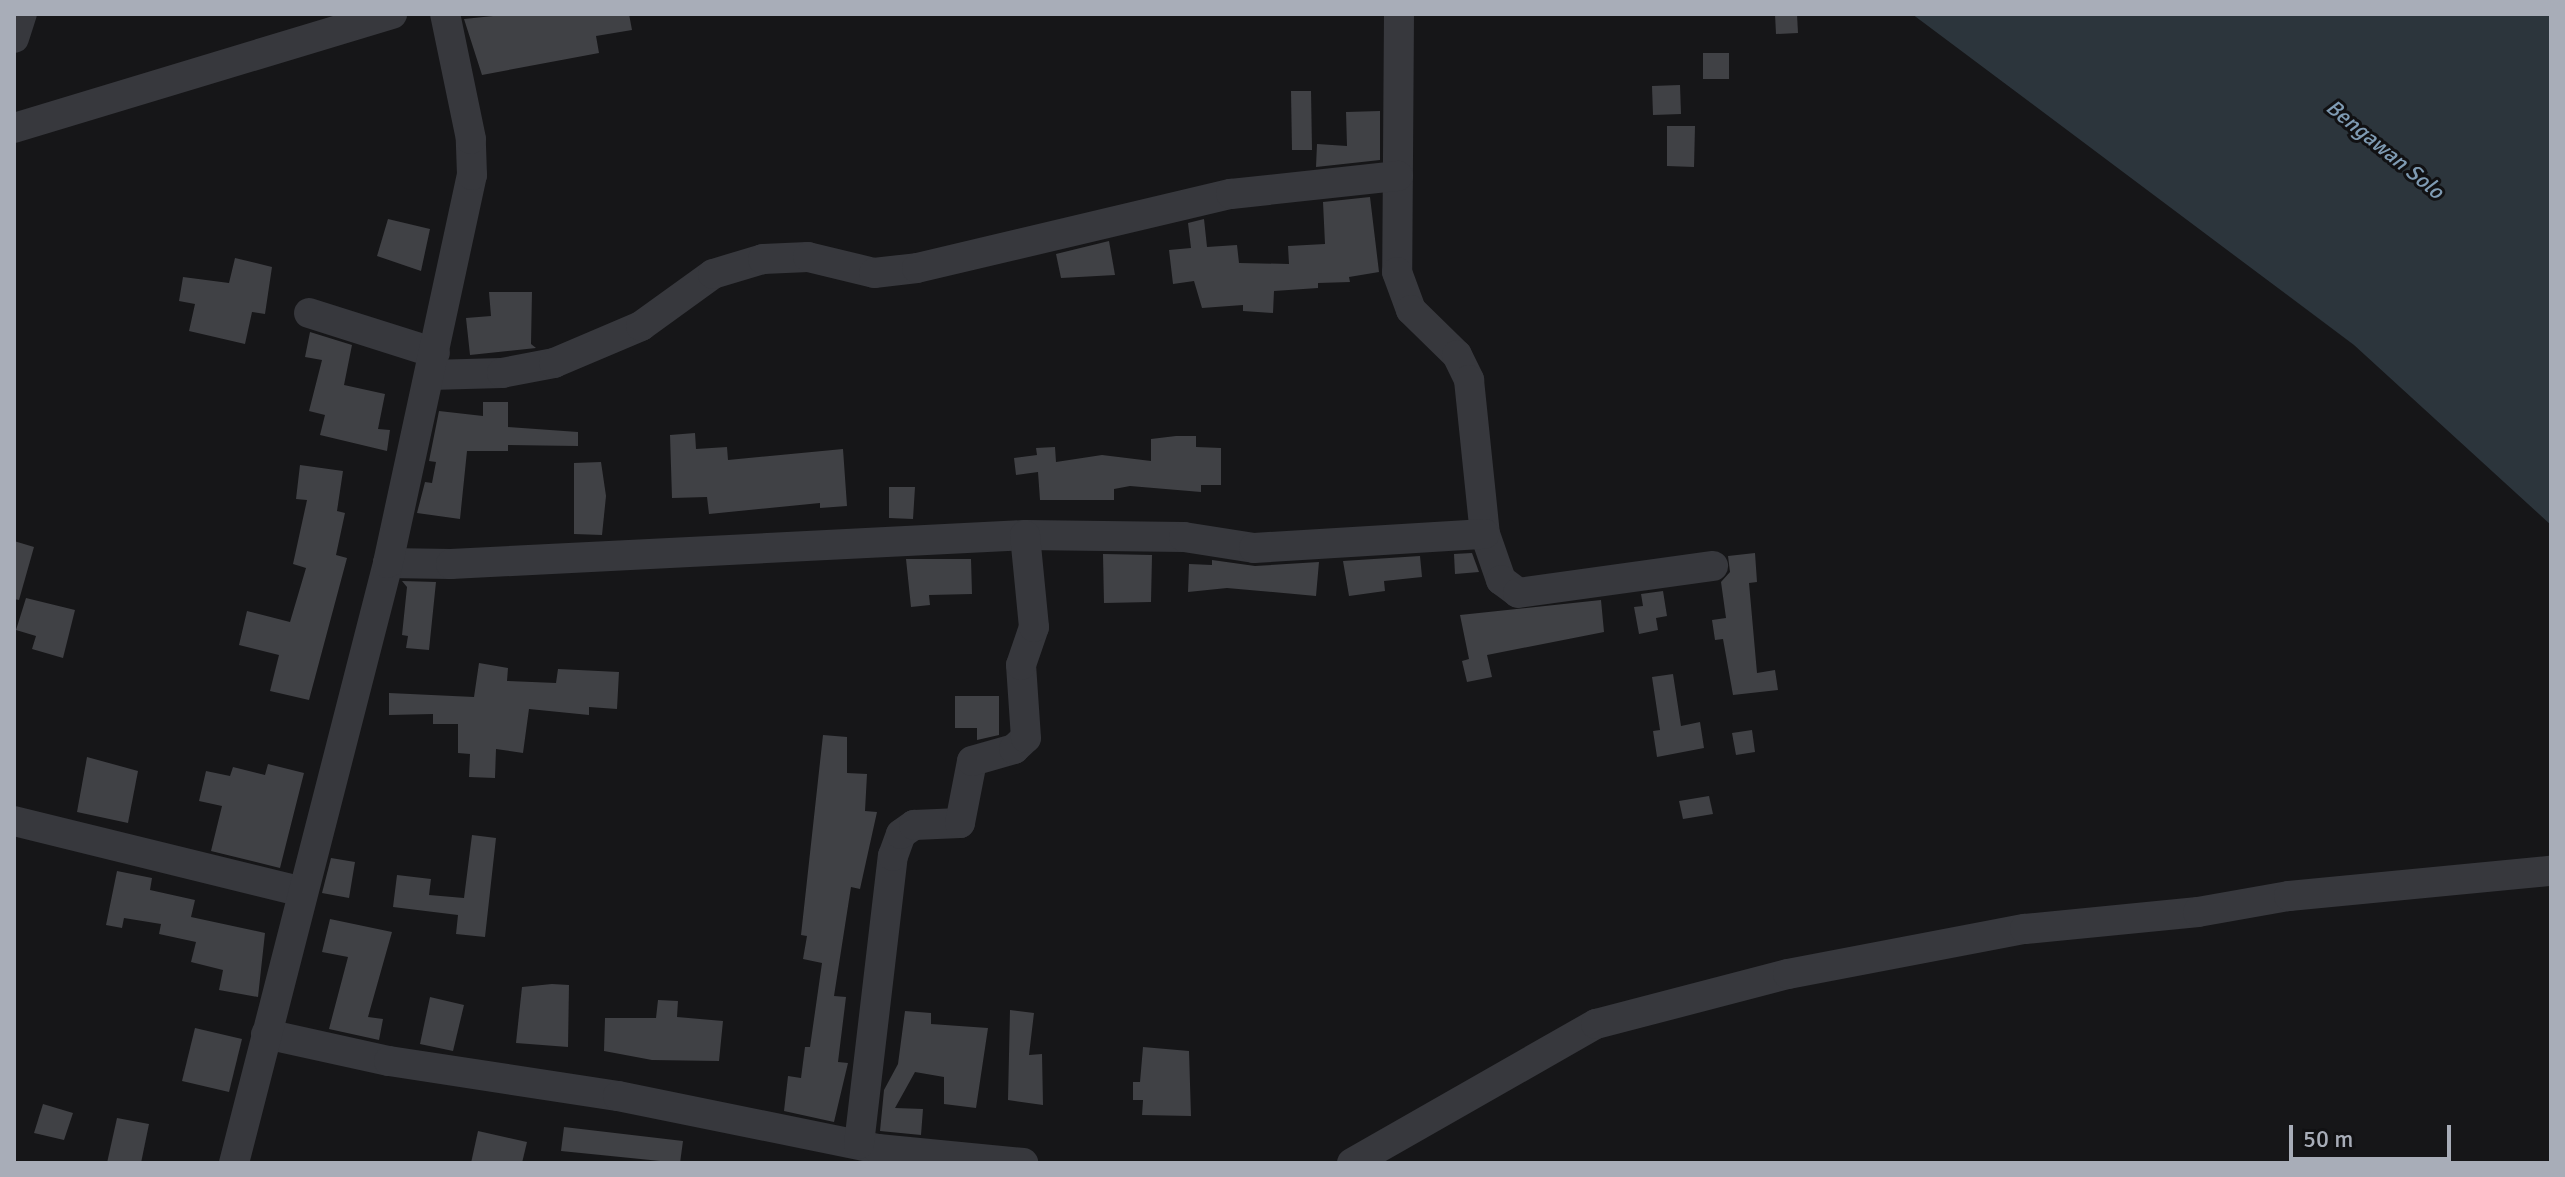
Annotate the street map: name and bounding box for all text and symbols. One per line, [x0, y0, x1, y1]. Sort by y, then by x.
water label: Bengawan Solo [2321, 93, 2449, 205]
scale bar [2293, 1109, 2455, 1159]
text: 50 m [2303, 1124, 2353, 1154]

